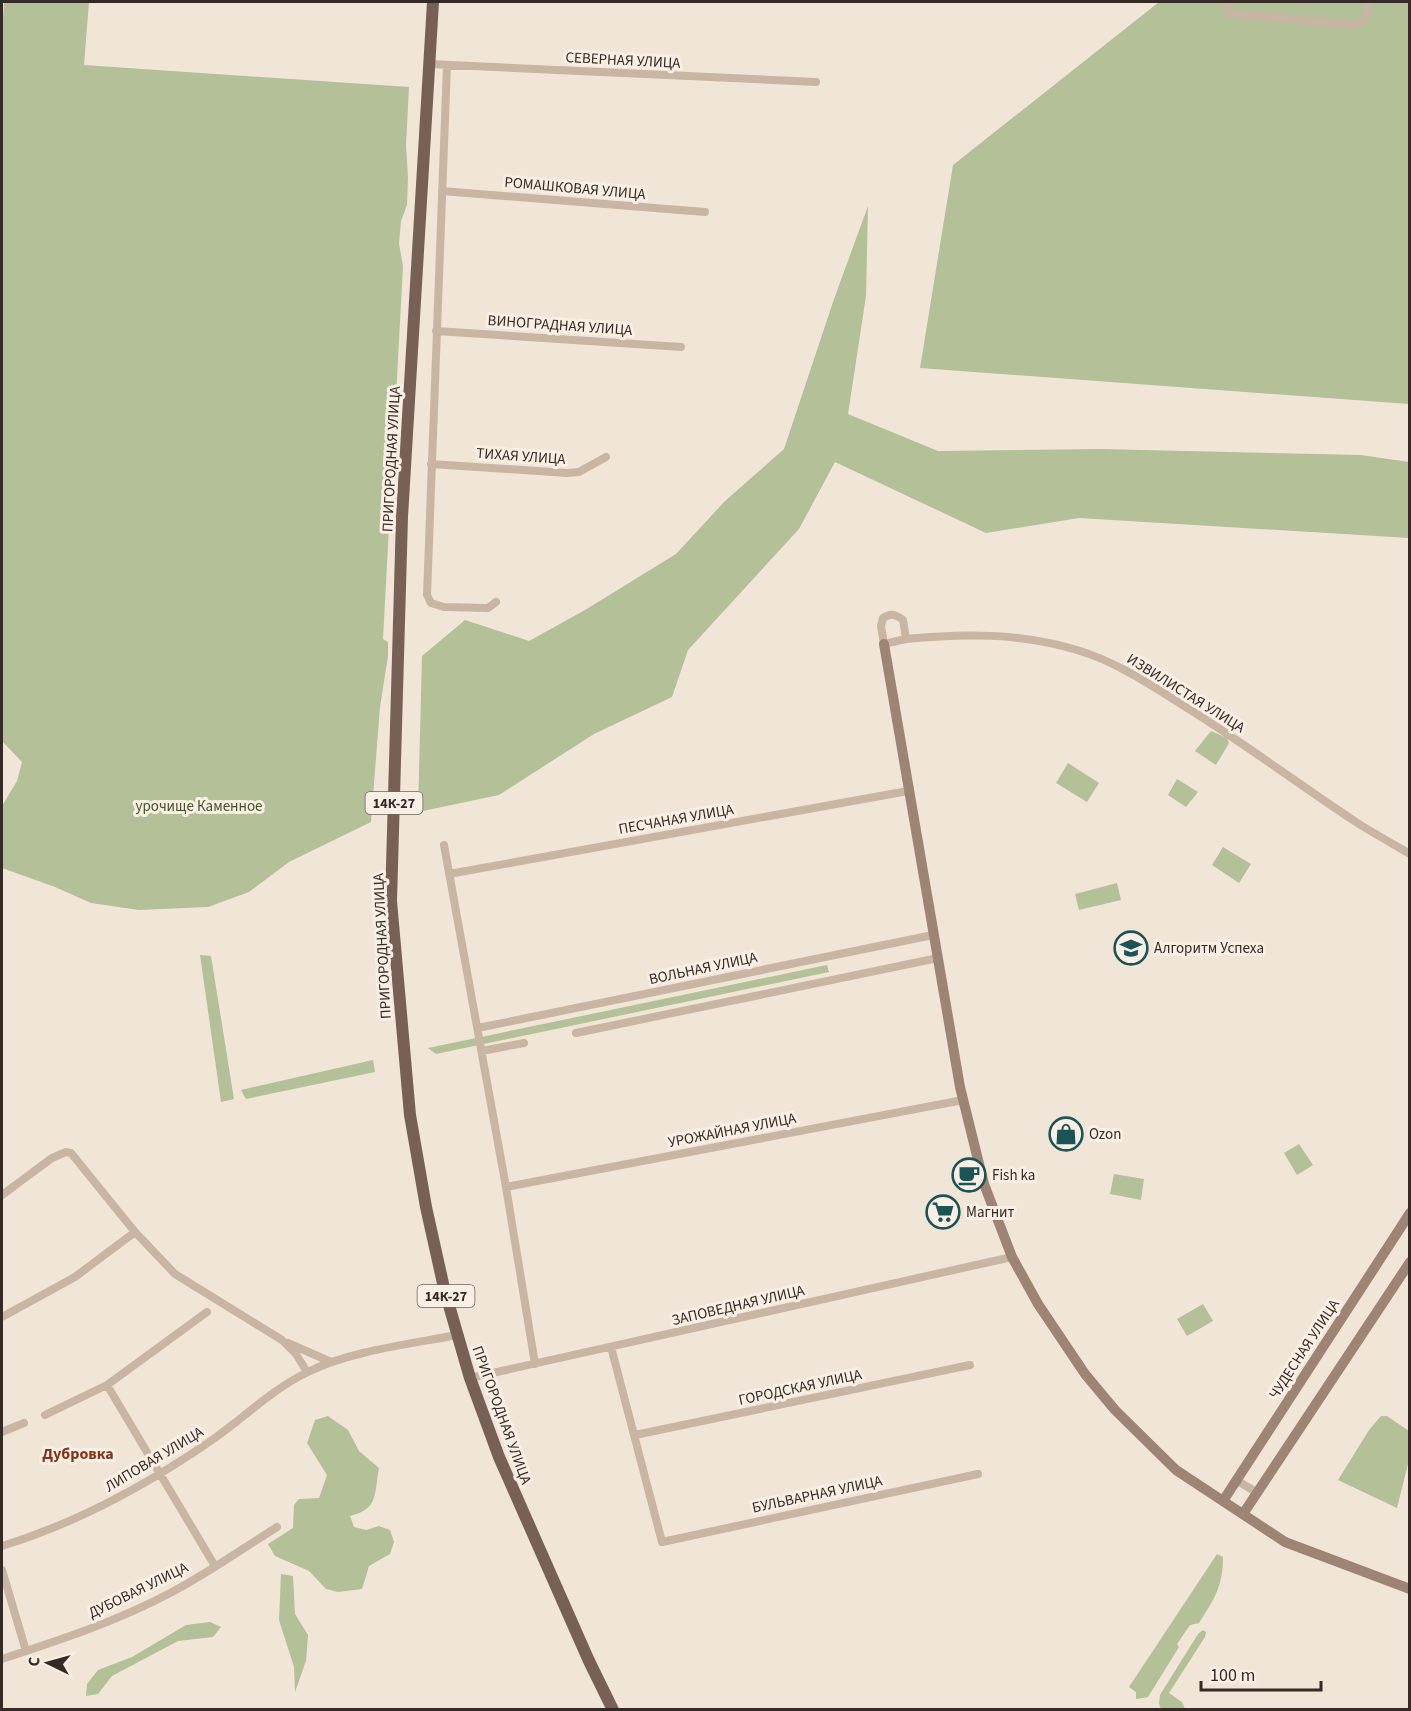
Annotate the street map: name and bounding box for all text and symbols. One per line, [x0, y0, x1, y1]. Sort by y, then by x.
street label: СЕВЕРНАЯ УЛИЦА [565, 47, 682, 74]
street label: РОМАШКОВАЯ УЛИЦА [503, 172, 647, 205]
street label: ВИНОГРАДНАЯ УЛИЦА [487, 310, 634, 341]
street label: ПРИГОРОДНАЯ УЛИЦА [377, 385, 406, 532]
street label: ТИХАЯ УЛИЦА [476, 443, 567, 470]
street label: ИЗВИЛИСТАЯ УЛИЦА [1123, 649, 1250, 739]
road number: 14К-27 [366, 792, 422, 814]
park label: урочище Каменное [135, 796, 263, 817]
street label: ПЕСЧАНАЯ УЛИЦА [617, 799, 736, 840]
street label: ПРИГОРОДНАЯ УЛИЦА [368, 872, 397, 1019]
school or university icon: Алгоритм Успеха [1113, 930, 1149, 966]
place label: Алгоритм Успеха [1154, 938, 1264, 959]
street label: ВОЛЬНАЯ УЛИЦА [647, 947, 760, 990]
street label: УРОЖАЙНАЯ УЛИЦА [666, 1108, 799, 1153]
shop icon: Ozon [1048, 1116, 1084, 1152]
place label: Ozon [1089, 1124, 1121, 1145]
cafe icon: Fish ka [951, 1157, 987, 1193]
place label: Fish ka [992, 1165, 1035, 1186]
supermarket icon: Магнит [925, 1194, 961, 1230]
place label: Магнит [966, 1202, 1015, 1223]
street label: ЗАПОВЕДНАЯ УЛИЦА [670, 1280, 807, 1331]
road number: 14К-27 [418, 1285, 474, 1307]
street label: ЧУДЕСНАЯ УЛИЦА [1264, 1295, 1345, 1403]
street label: ПРИГОРОДНАЯ УЛИЦА [467, 1343, 537, 1488]
street label: ГОРОДСКАЯ УЛИЦА [737, 1364, 864, 1411]
street label: ЛИПОВАЯ УЛИЦА [101, 1421, 208, 1497]
district label: Дубровка [42, 1443, 114, 1465]
street label: БУЛЬВАРНАЯ УЛИЦА [750, 1470, 885, 1519]
street label: ДУБОВАЯ УЛИЦА [85, 1557, 192, 1624]
north arrow [18, 1633, 78, 1693]
scale bar [1201, 1654, 1321, 1692]
text: С [23, 1656, 45, 1667]
text: 100 m [1210, 1663, 1255, 1688]

